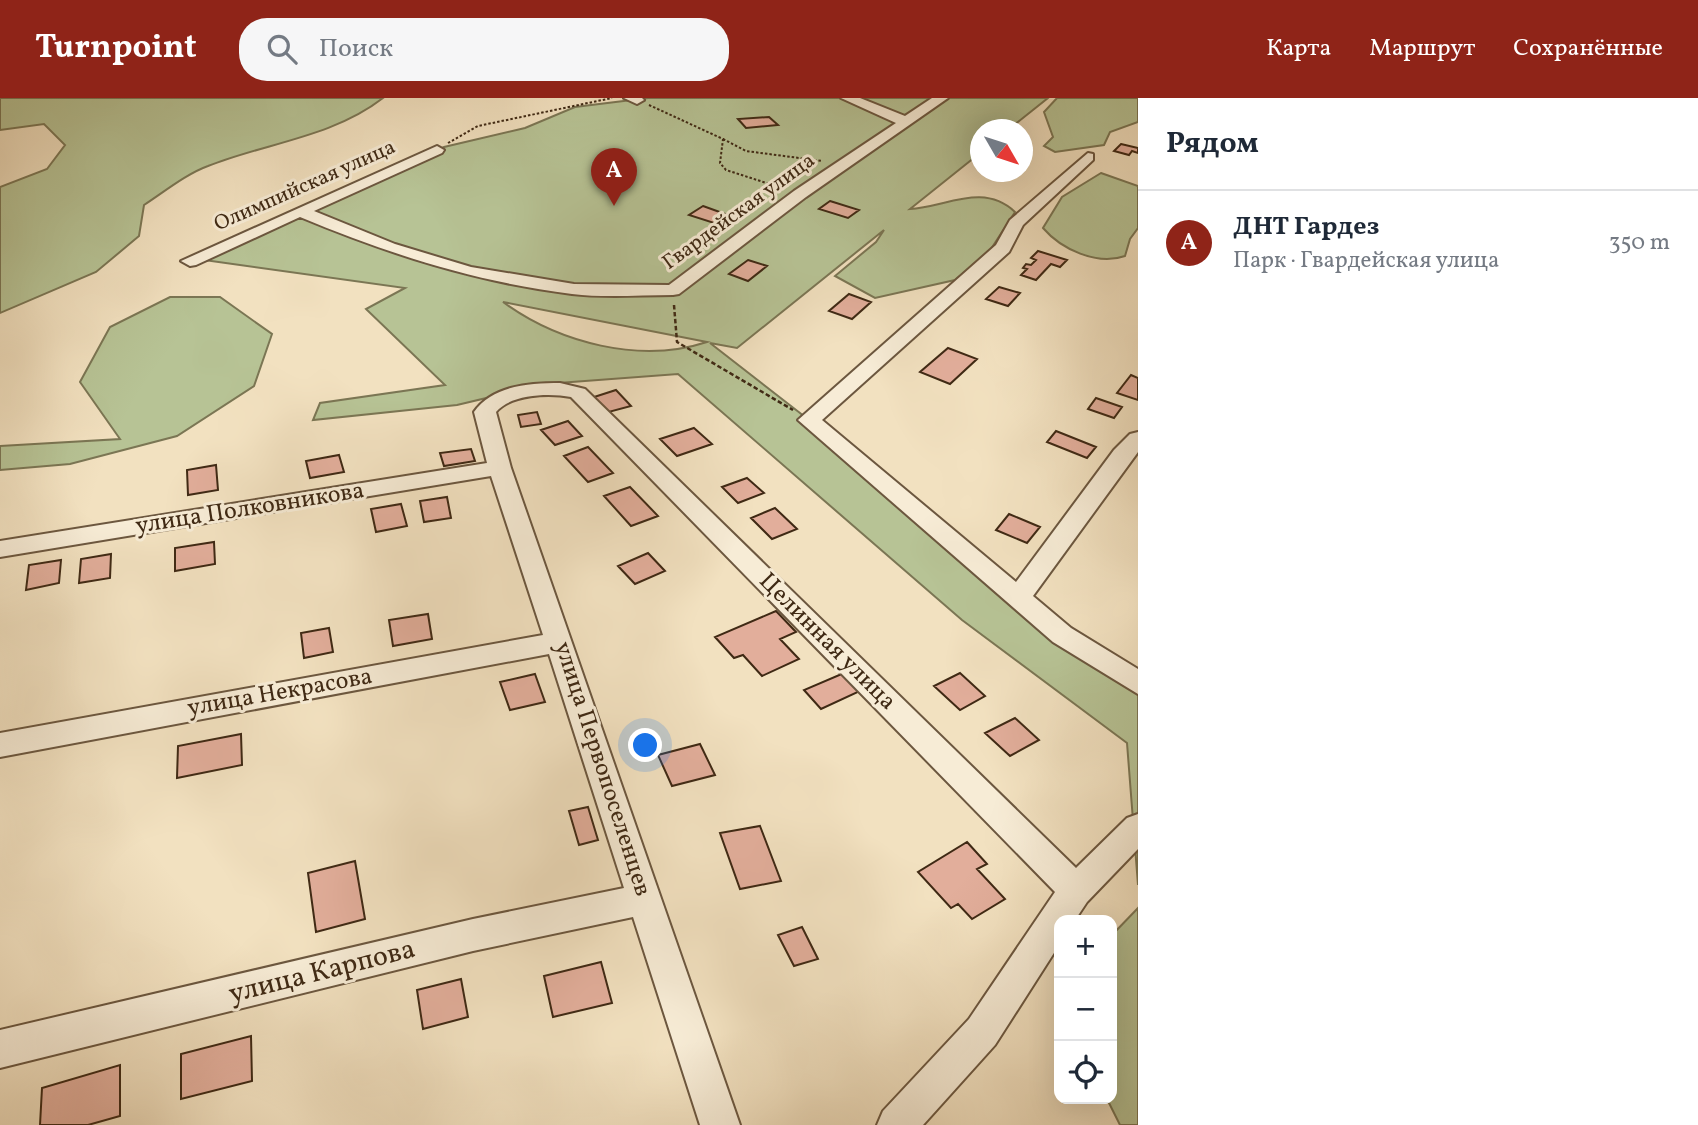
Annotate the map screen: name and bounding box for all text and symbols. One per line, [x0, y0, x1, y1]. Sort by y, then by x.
search box [239, 18, 729, 81]
text: Turnpoint [35, 26, 197, 72]
icon: search [263, 30, 301, 68]
text: Поиск [319, 31, 393, 67]
text: Карта [1266, 32, 1331, 66]
text: Маршрут [1369, 32, 1475, 66]
text: Сохранённые [1513, 32, 1663, 66]
north arrow [970, 119, 1033, 182]
text: Рядом [1166, 123, 1259, 165]
street label: Олимпийская улица [210, 133, 400, 239]
street label: Гвардейская улица [657, 147, 821, 277]
pin: A [591, 148, 637, 206]
text: ДНТ Гардез [1233, 209, 1379, 245]
text: A [1181, 227, 1197, 259]
text: 350 m [1609, 227, 1670, 259]
text: Парк · Гвардейская улица [1233, 245, 1499, 277]
street label: улица Полковникова [133, 474, 367, 544]
street label: Целинная улица [750, 565, 904, 719]
street label: улица Первопоселенцев [545, 637, 659, 901]
street label: улица Некрасова [185, 660, 375, 726]
your location [628, 728, 662, 762]
map controls [1054, 915, 1117, 1104]
button: + [1054, 915, 1117, 978]
street label: улица Карпова [225, 930, 419, 1014]
button: − [1054, 978, 1117, 1041]
button: locate [1054, 1041, 1117, 1104]

